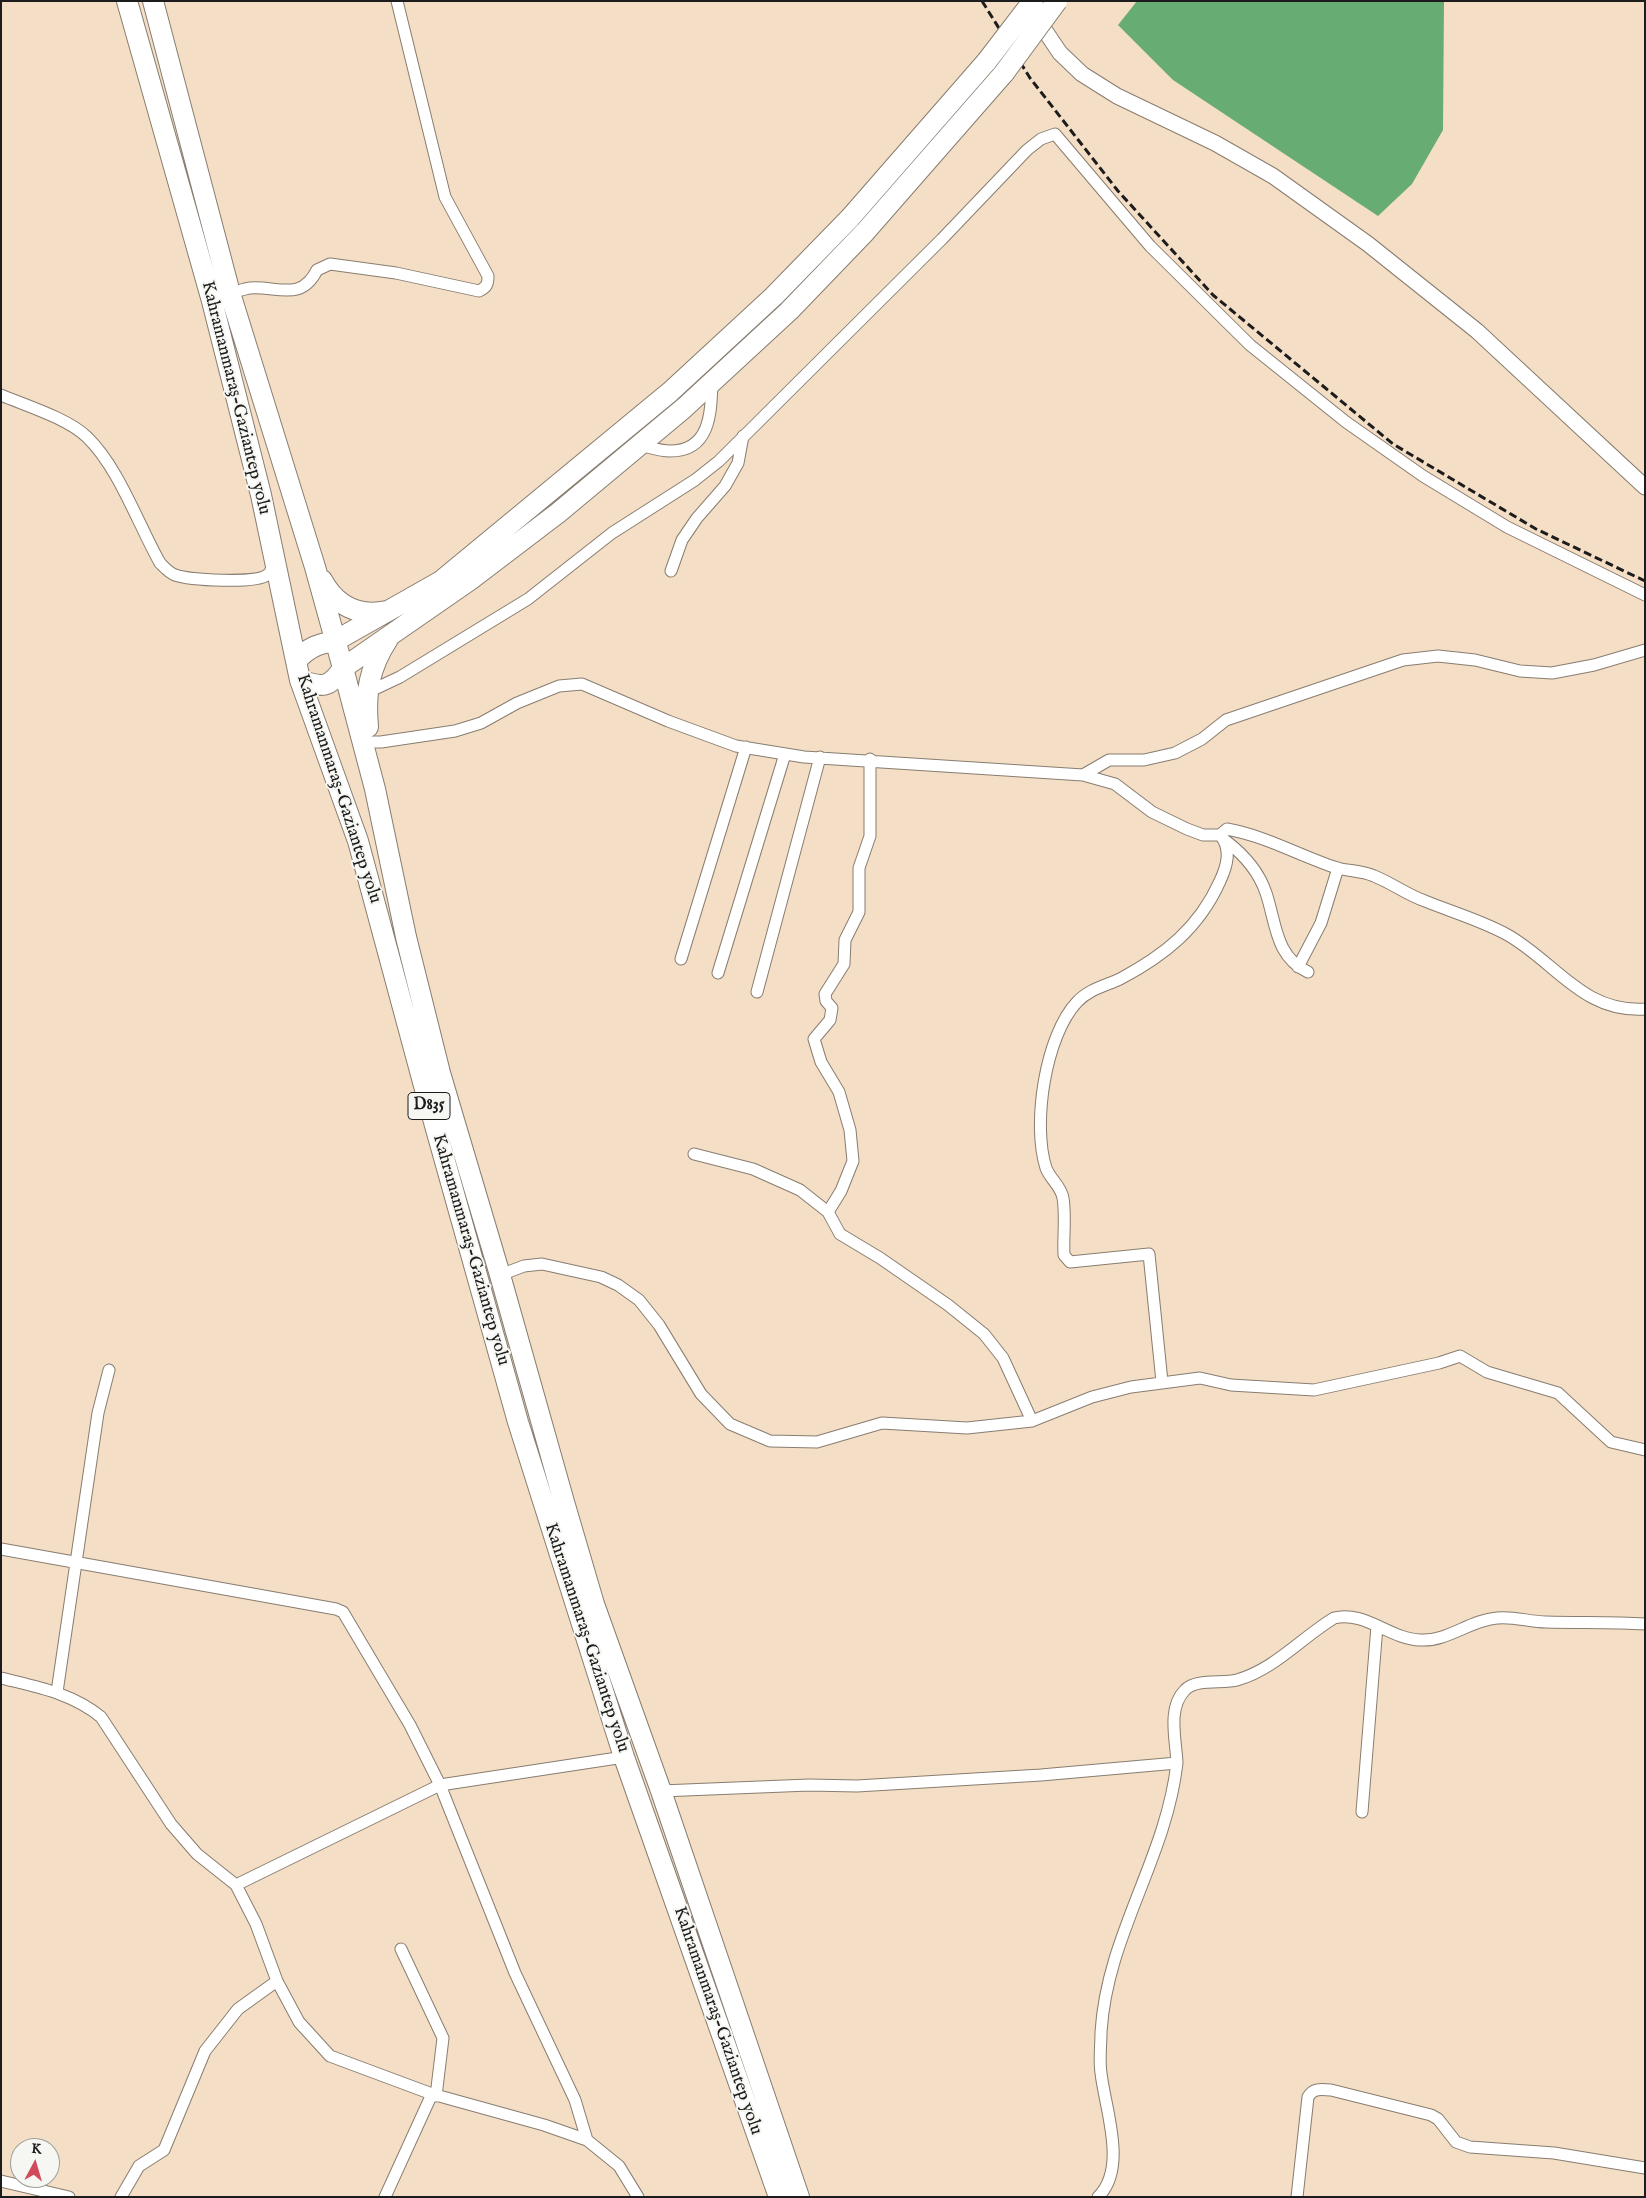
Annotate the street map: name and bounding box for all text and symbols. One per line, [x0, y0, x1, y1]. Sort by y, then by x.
street label: Kahramanmaraş-Gaziantep yolu [196, 279, 274, 517]
street label: Kahramanmaraş-Gaziantep yolu [291, 672, 385, 906]
road number: D835 [408, 1092, 450, 1120]
street label: Kahramanmaraş-Gaziantep yolu [427, 1132, 513, 1368]
street label: Kahramanmaraş-Gaziantep yolu [539, 1521, 633, 1755]
street label: Kahramanmaraş-Gaziantep yolu [668, 1904, 766, 2138]
north arrow [10, 2138, 60, 2188]
text: K [30, 2140, 42, 2159]

